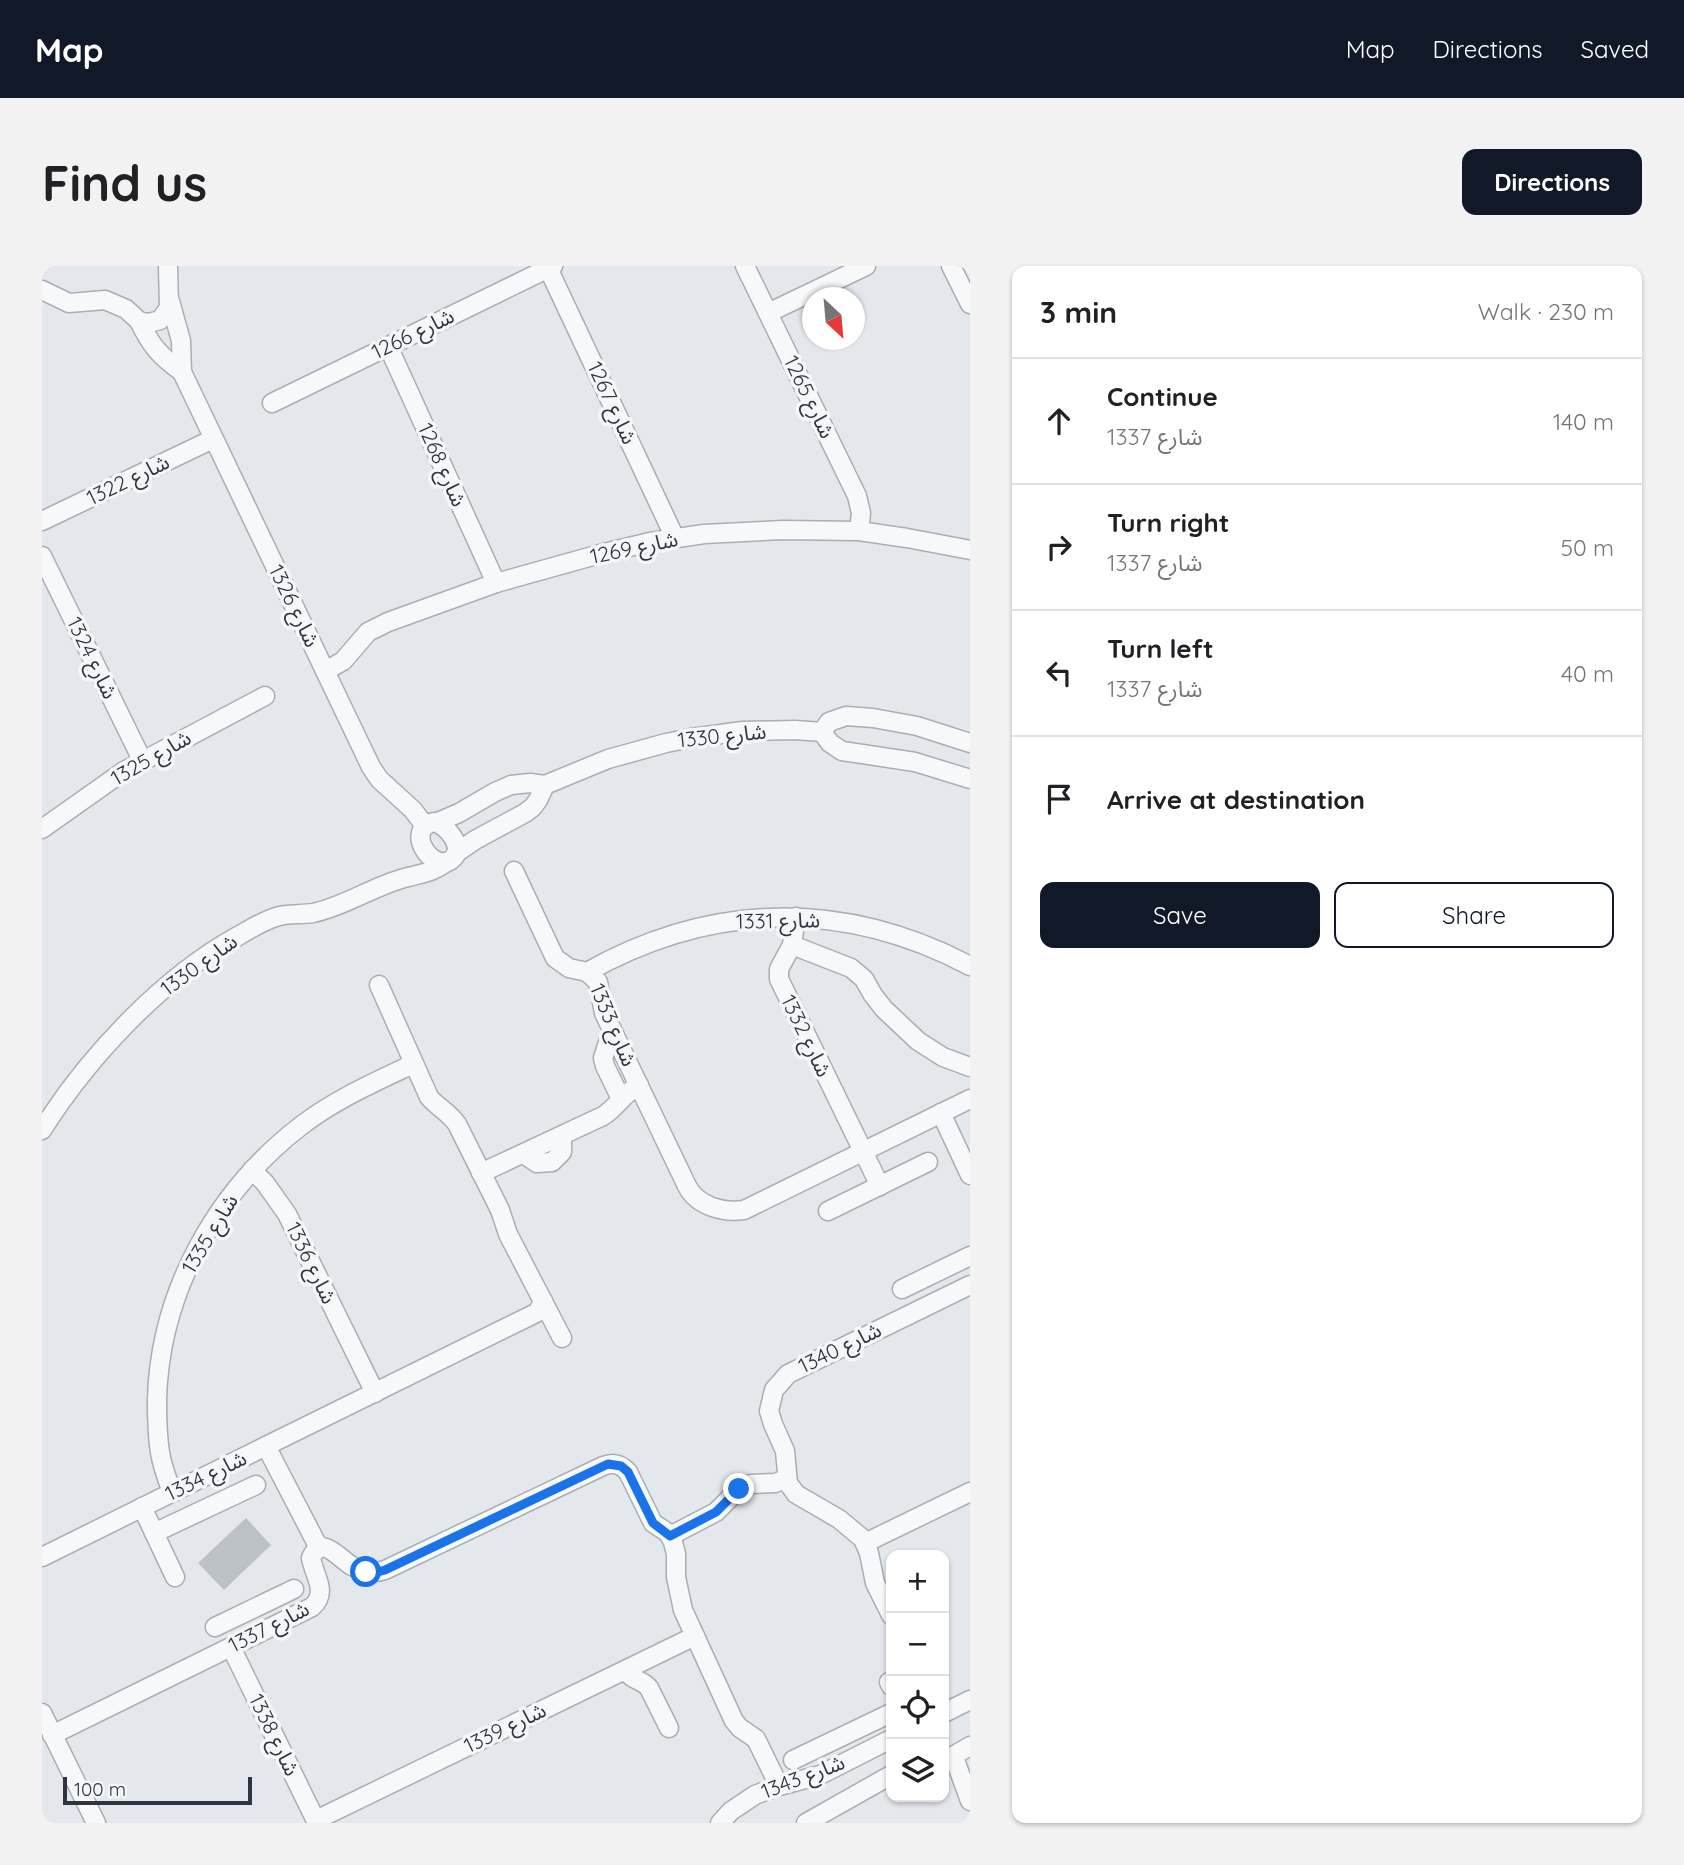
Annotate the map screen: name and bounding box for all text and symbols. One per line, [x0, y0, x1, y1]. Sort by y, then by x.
text: Map [35, 29, 103, 70]
text: Map [1346, 34, 1395, 64]
text: Directions [1433, 34, 1543, 64]
text: Saved [1581, 34, 1649, 64]
button: Directions [1462, 149, 1642, 215]
text: Find us [42, 152, 207, 213]
north arrow [802, 287, 865, 350]
text: 3 min [1040, 293, 1117, 331]
text: Walk · 230 m [1478, 297, 1614, 326]
street label: شارع 1266 [367, 302, 459, 367]
street label: شارع 1265 [776, 351, 841, 443]
street label: شارع 1267 [580, 357, 643, 449]
text: Continue [1107, 380, 1218, 413]
icon: ahead [1040, 402, 1078, 440]
text: 140 m [1553, 407, 1614, 436]
street label: شارع 1268 [410, 419, 473, 512]
text: شارع 1337 [1107, 422, 1203, 451]
street label: شارع 1322 [82, 448, 174, 513]
text: Turn right [1107, 506, 1229, 539]
street label: شارع 1269 [588, 525, 681, 572]
icon: right [1040, 528, 1078, 566]
text: 50 m [1561, 533, 1614, 562]
text: شارع 1337 [1107, 548, 1203, 577]
street label: شارع 1326 [261, 560, 326, 652]
street label: شارع 1324 [59, 612, 124, 704]
text: Turn left [1107, 632, 1214, 665]
icon: left [1040, 654, 1078, 692]
text: 40 m [1561, 659, 1614, 688]
text: شارع 1337 [1107, 674, 1203, 703]
street label: شارع 1330 [676, 717, 768, 756]
street label: شارع 1325 [106, 724, 197, 793]
icon: arrive [1040, 780, 1078, 818]
text: Arrive at destination [1107, 783, 1365, 816]
button: Save [1040, 882, 1320, 948]
button: Share [1334, 882, 1614, 948]
street label: شارع 1331 [736, 906, 820, 937]
street label: شارع 1330 [155, 928, 244, 1003]
street label: شارع 1333 [582, 979, 643, 1071]
street label: شارع 1332 [773, 990, 838, 1082]
street label: شارع 1335 [175, 1189, 245, 1279]
street label: شارع 1336 [278, 1217, 343, 1309]
street label: شارع 1340 [794, 1316, 887, 1381]
street label: شارع 1334 [161, 1444, 252, 1509]
route end [723, 1473, 754, 1504]
map controls [886, 1550, 949, 1802]
button: + [886, 1550, 949, 1613]
route start [350, 1556, 381, 1587]
street label: شارع 1337 [224, 1595, 315, 1660]
button: − [886, 1613, 949, 1676]
button: locate [886, 1676, 949, 1739]
street label: شارع 1338 [241, 1689, 306, 1781]
street label: شارع 1339 [459, 1696, 551, 1761]
button: layers [886, 1739, 949, 1802]
street label: شارع 1343 [757, 1748, 849, 1807]
scale bar [63, 1774, 252, 1806]
text: 100 m [74, 1777, 126, 1801]

